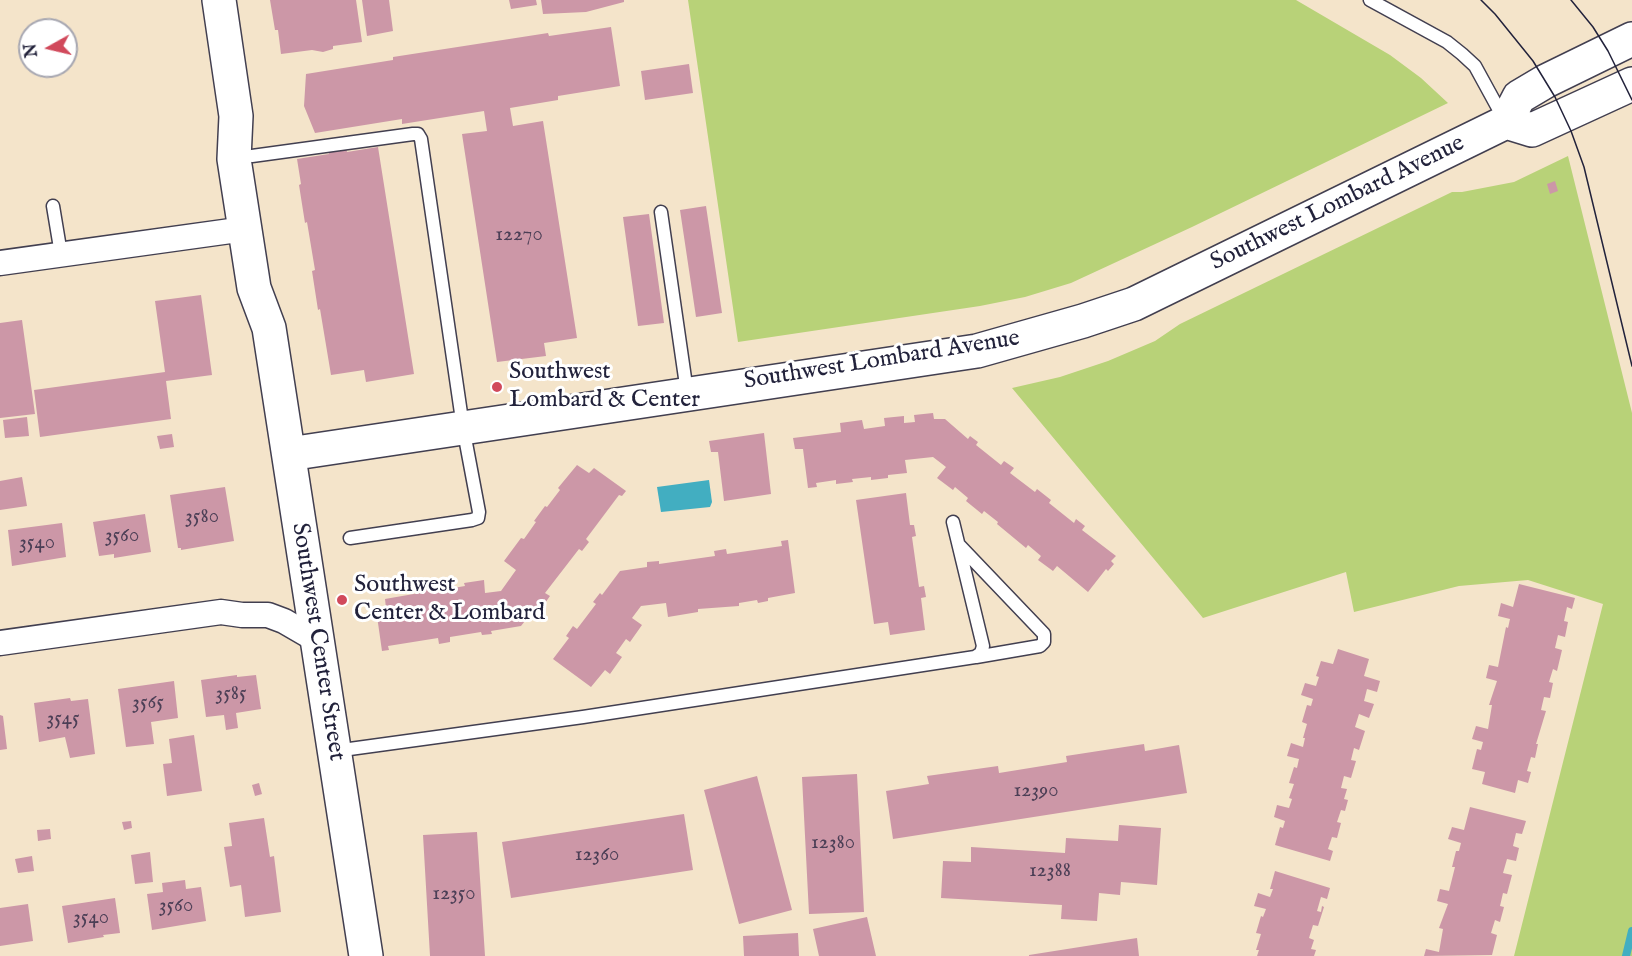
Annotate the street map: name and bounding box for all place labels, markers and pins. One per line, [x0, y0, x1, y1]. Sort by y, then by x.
place label: Southwest Lombard & Center [509, 359, 700, 415]
marker: Southwest Lombard & Center [490, 380, 504, 394]
place label: Southwest Center & Lombard [354, 572, 545, 628]
marker: Southwest Center & Lombard [335, 593, 349, 607]

